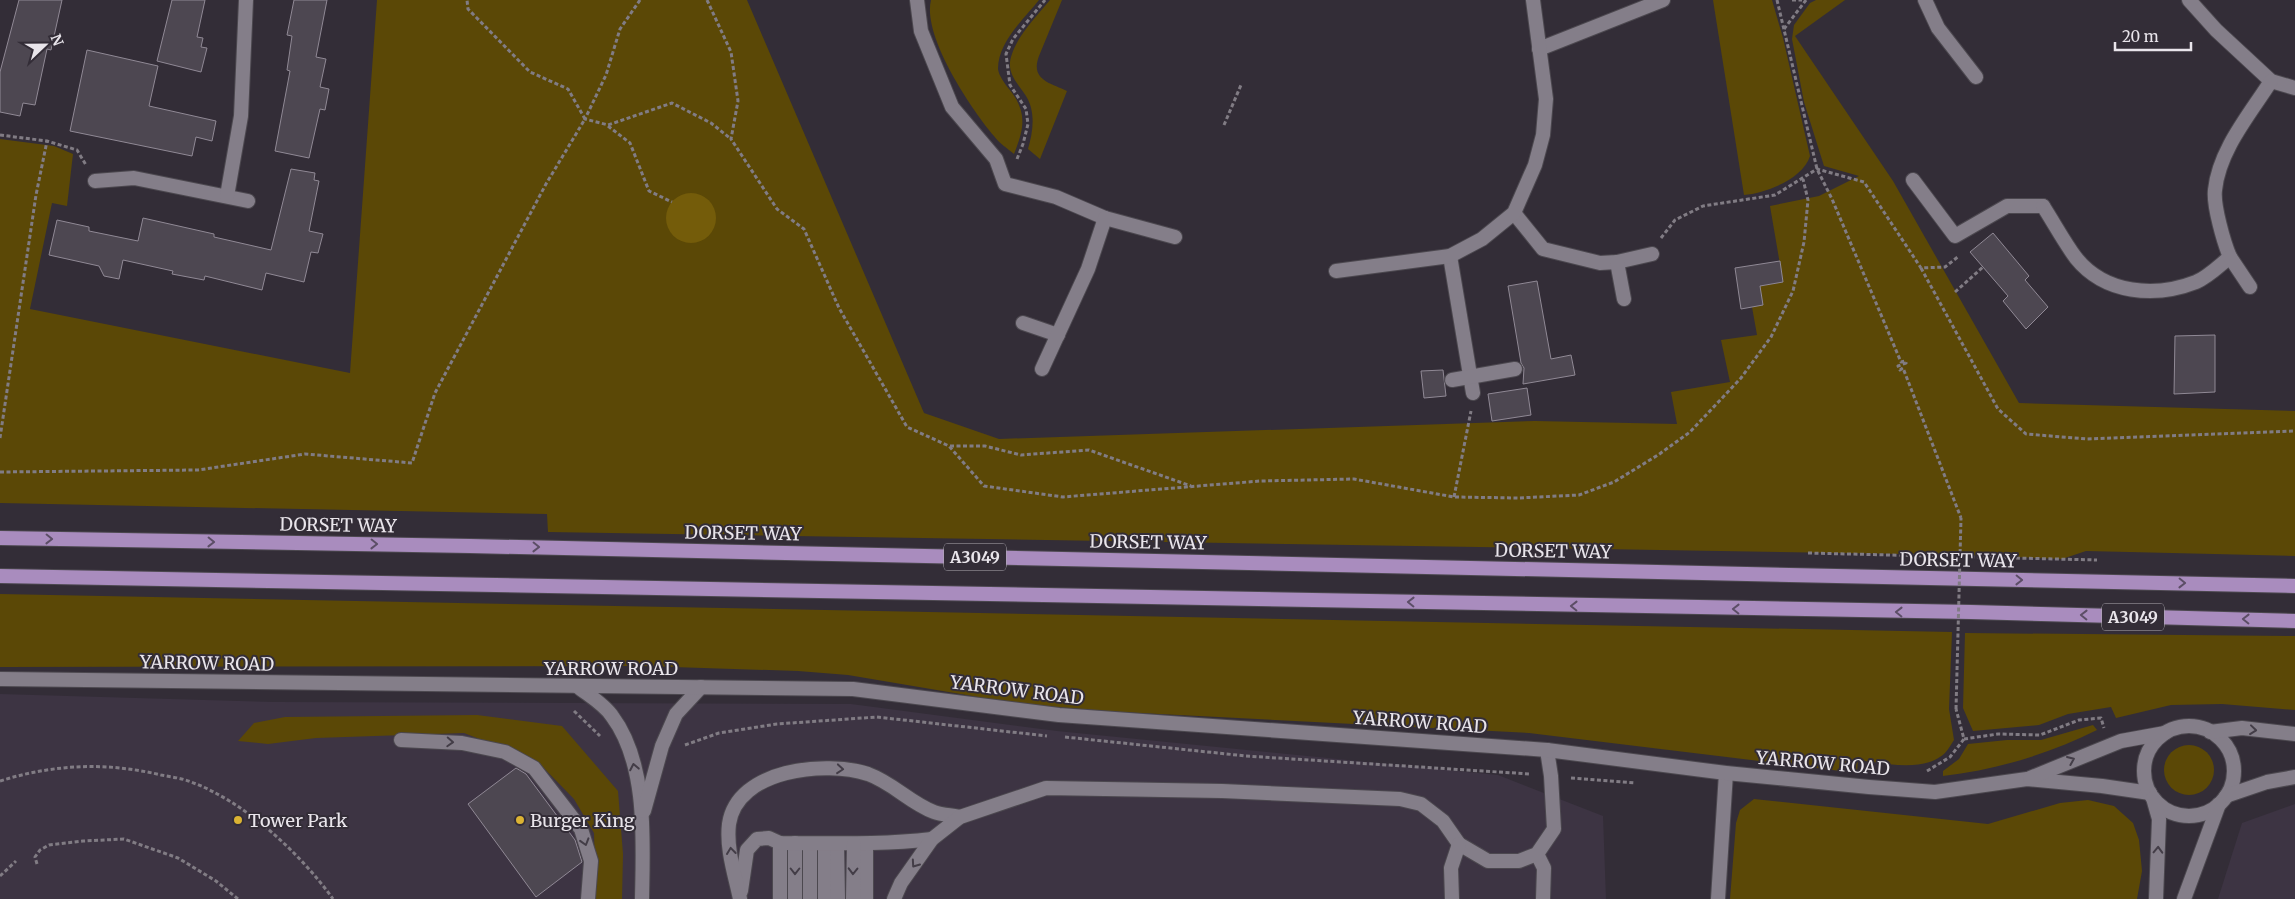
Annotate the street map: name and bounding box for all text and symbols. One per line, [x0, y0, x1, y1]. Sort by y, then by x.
north arrow [20, 20, 70, 70]
scale bar [2115, 20, 2191, 52]
text: 20 m [2122, 27, 2159, 46]
text: N [47, 32, 67, 49]
street label: DORSET WAY [279, 512, 397, 538]
street label: DORSET WAY [684, 520, 802, 546]
street label: DORSET WAY [1089, 529, 1207, 555]
one-way arrow [45, 534, 53, 544]
one-way arrow [207, 536, 215, 547]
street label: DORSET WAY [1494, 538, 1612, 564]
one-way arrow [370, 539, 378, 549]
one-way arrow [532, 542, 540, 553]
road number: A3049 [944, 544, 1006, 570]
street label: DORSET WAY [1899, 547, 2017, 573]
one-way arrow [2016, 575, 2024, 585]
one-way arrow [2178, 578, 2186, 589]
one-way arrow [1407, 597, 1415, 608]
one-way arrow [1569, 600, 1577, 611]
one-way arrow [1732, 603, 1740, 614]
road number: A3049 [2102, 604, 2164, 630]
one-way arrow [1894, 606, 1902, 617]
one-way arrow [2080, 610, 2088, 621]
one-way arrow [2242, 614, 2250, 625]
street label: YARROW ROAD [139, 650, 274, 676]
street label: YARROW ROAD [543, 657, 678, 680]
street label: YARROW ROAD [948, 670, 1085, 710]
street label: YARROW ROAD [1351, 706, 1488, 738]
one-way arrow [2249, 724, 2257, 735]
one-way arrow [446, 737, 454, 747]
street label: YARROW ROAD [1754, 746, 1891, 780]
one-way arrow [2067, 756, 2075, 766]
one-way arrow [629, 763, 639, 772]
one-way arrow [836, 763, 844, 774]
place label: Tower Park [248, 809, 348, 832]
place label: Burger King [530, 809, 635, 832]
marker: Tower Park [232, 814, 244, 826]
marker: Burger King [514, 814, 526, 826]
one-way arrow [580, 837, 590, 845]
one-way arrow [2152, 846, 2163, 854]
one-way arrow [726, 847, 737, 855]
one-way arrow [912, 858, 921, 868]
one-way arrow [790, 868, 800, 875]
one-way arrow [848, 868, 859, 876]

